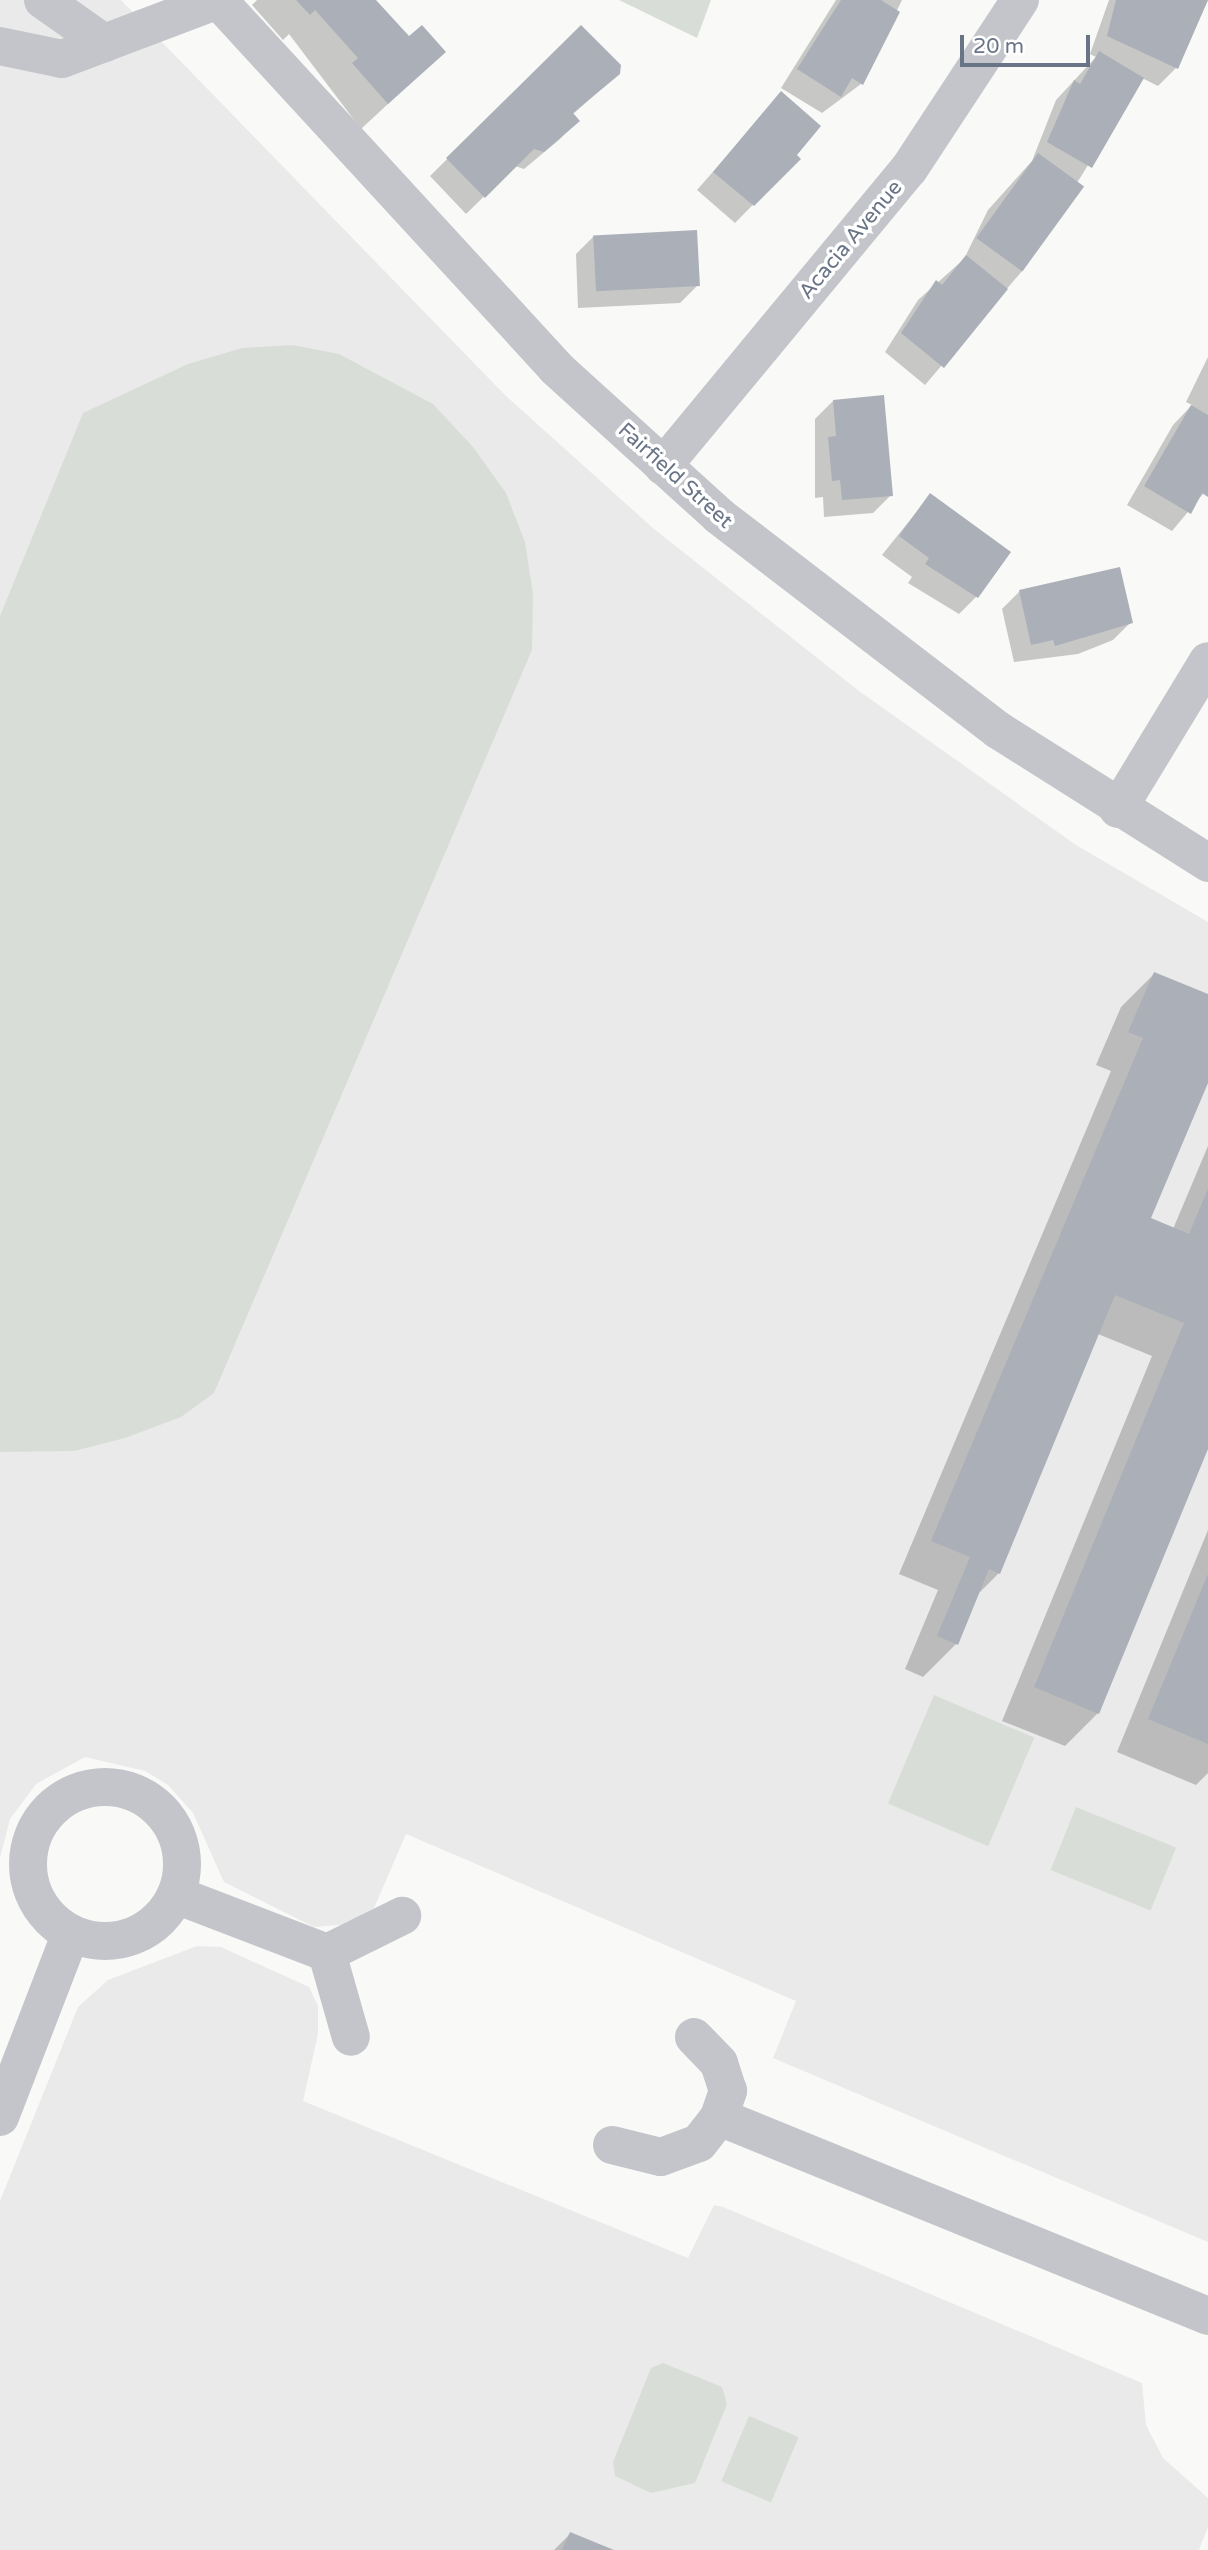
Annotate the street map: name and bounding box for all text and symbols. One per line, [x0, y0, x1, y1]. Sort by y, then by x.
scale bar [963, 21, 1092, 65]
text: 20 m [973, 34, 1024, 59]
street label: Acacia Avenue [794, 176, 908, 304]
street label: Fairfield Street [613, 418, 737, 534]

